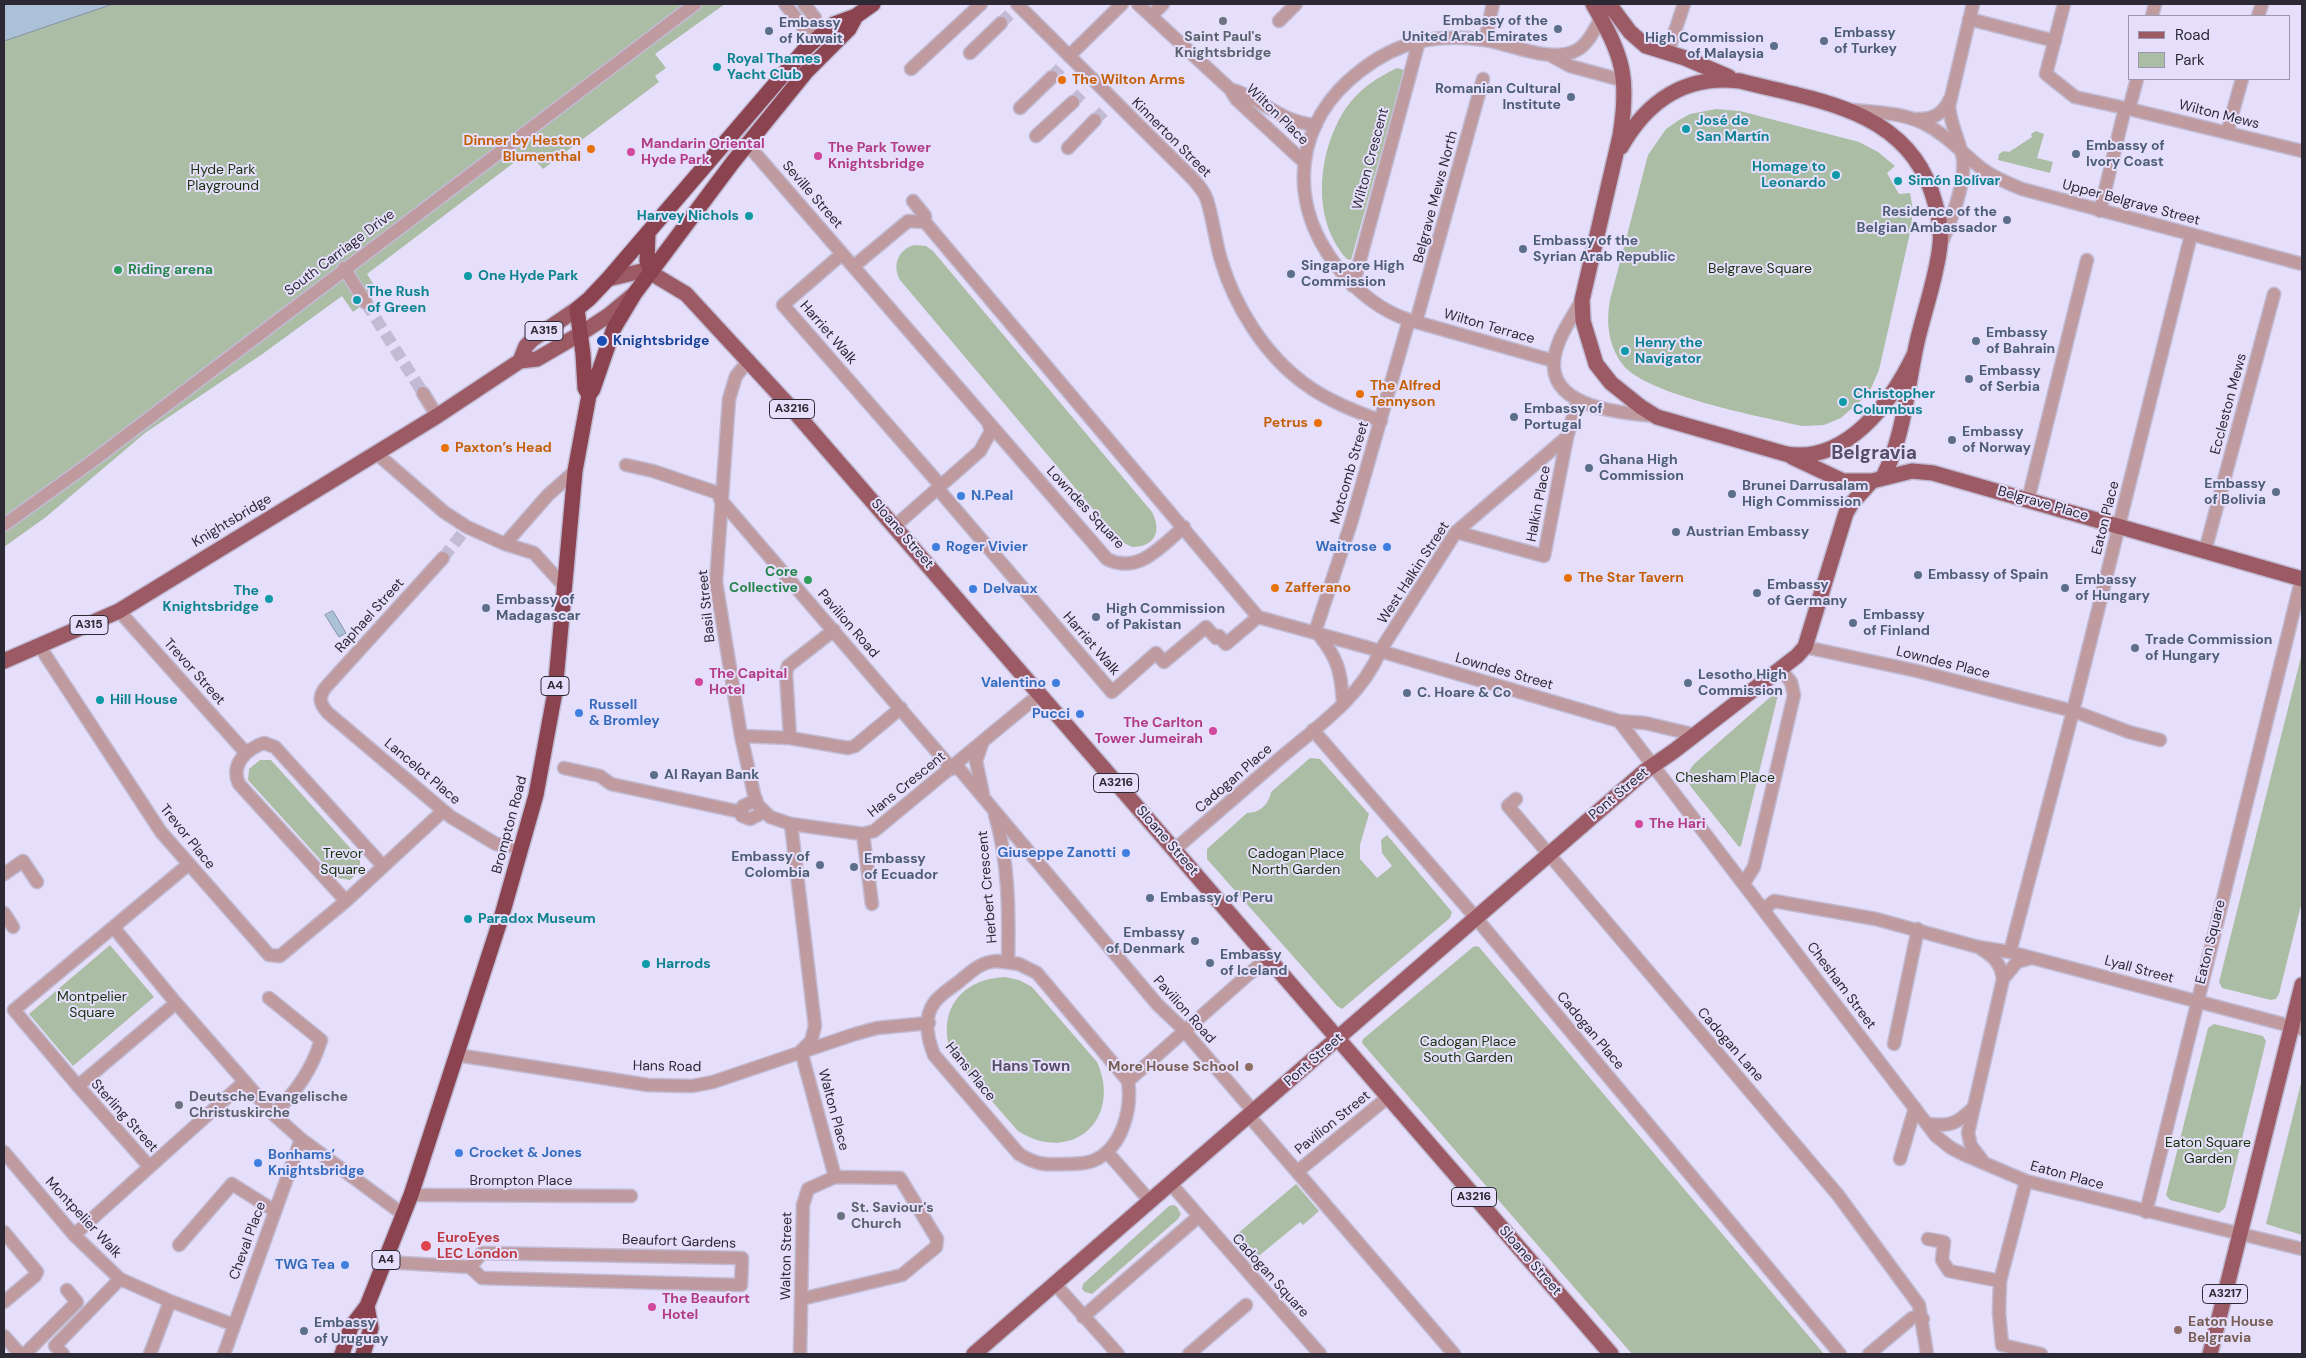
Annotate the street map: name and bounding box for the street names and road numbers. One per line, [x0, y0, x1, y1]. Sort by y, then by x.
street label: Wilton Place [1242, 81, 1312, 149]
street label: Kinnerton Street [1128, 95, 1214, 181]
street label: Wilton Mews [2177, 97, 2261, 133]
street label: Wilton Crescent [1349, 106, 1393, 212]
street label: Belgrave Mews North [1410, 129, 1462, 265]
street label: Seville Street [778, 158, 846, 232]
street label: Upper Belgrave Street [2060, 177, 2202, 229]
street label: South Carriage Drive [282, 206, 398, 300]
street label: Harriet Walk [796, 298, 860, 368]
street label: Wilton Terrace [1442, 306, 1536, 348]
road number: A315 [525, 322, 563, 341]
street label: Eccleston Mews [2207, 351, 2251, 457]
road number: A3216 [770, 399, 814, 418]
street label: Motcomb Street [1327, 420, 1373, 526]
street label: Lowndes Square [1042, 463, 1128, 553]
street label: Halkin Place [1523, 464, 1555, 544]
street label: Eaton Place [2089, 479, 2123, 557]
street label: Belgrave Place [1996, 483, 2090, 525]
street label: Knightsbridge [189, 491, 275, 551]
street label: Sloane Street [867, 496, 937, 572]
street label: West Halkin Street [1375, 519, 1453, 627]
street label: Basil Street [695, 569, 719, 643]
street label: Raphael Street [332, 575, 408, 657]
street label: Pavilion Road [814, 586, 882, 662]
street label: Harriet Walk [1059, 609, 1123, 679]
road number: A315 [70, 616, 108, 634]
street label: Trevor Street [160, 635, 228, 709]
street label: Lowndes Place [1894, 643, 1992, 683]
street label: Lowndes Street [1453, 650, 1555, 694]
road number: A4 [541, 676, 569, 696]
street label: Lancelot Place [381, 735, 463, 809]
street label: Cadogan Place [1192, 741, 1276, 817]
street label: Hans Crescent [865, 748, 949, 822]
street label: Pont Street [1586, 764, 1652, 824]
street label: Brompton Road [489, 774, 531, 876]
road number: A3216 [1094, 774, 1138, 792]
street label: Trevor Place [156, 801, 218, 873]
street label: Sloane Street [1132, 803, 1202, 879]
street label: Herbert Crescent [975, 830, 1001, 944]
street label: Eaton Square [2192, 898, 2230, 986]
street label: Chesham Street [1803, 939, 1879, 1033]
street label: Lyall Street [2102, 953, 2176, 987]
street label: Pavilion Road [1149, 973, 1219, 1047]
street label: Cadogan Place [1553, 989, 1627, 1073]
street label: Cadogan Lane [1693, 1005, 1767, 1085]
street label: Pont Street [1281, 1030, 1347, 1090]
street label: Hans Place [941, 1039, 999, 1105]
street label: Hans Road [633, 1058, 701, 1076]
street label: Walton Place [814, 1067, 852, 1153]
street label: Sterling Street [87, 1076, 161, 1156]
street label: Pavilion Street [1292, 1087, 1374, 1159]
street label: Eaton Place [2028, 1158, 2106, 1194]
street label: Brompton Place [470, 1173, 572, 1189]
street label: Montpelier Walk [41, 1174, 125, 1262]
road number: A3216 [1452, 1188, 1496, 1206]
street label: Cheval Place [226, 1200, 270, 1282]
street label: Walton Street [778, 1212, 796, 1300]
street label: Sloane Street [1495, 1223, 1565, 1299]
street label: Cadogan Square [1228, 1231, 1312, 1321]
street label: Beaufort Gardens [622, 1232, 736, 1252]
road number: A4 [372, 1250, 400, 1270]
road number: A3217 [2202, 1285, 2248, 1304]

